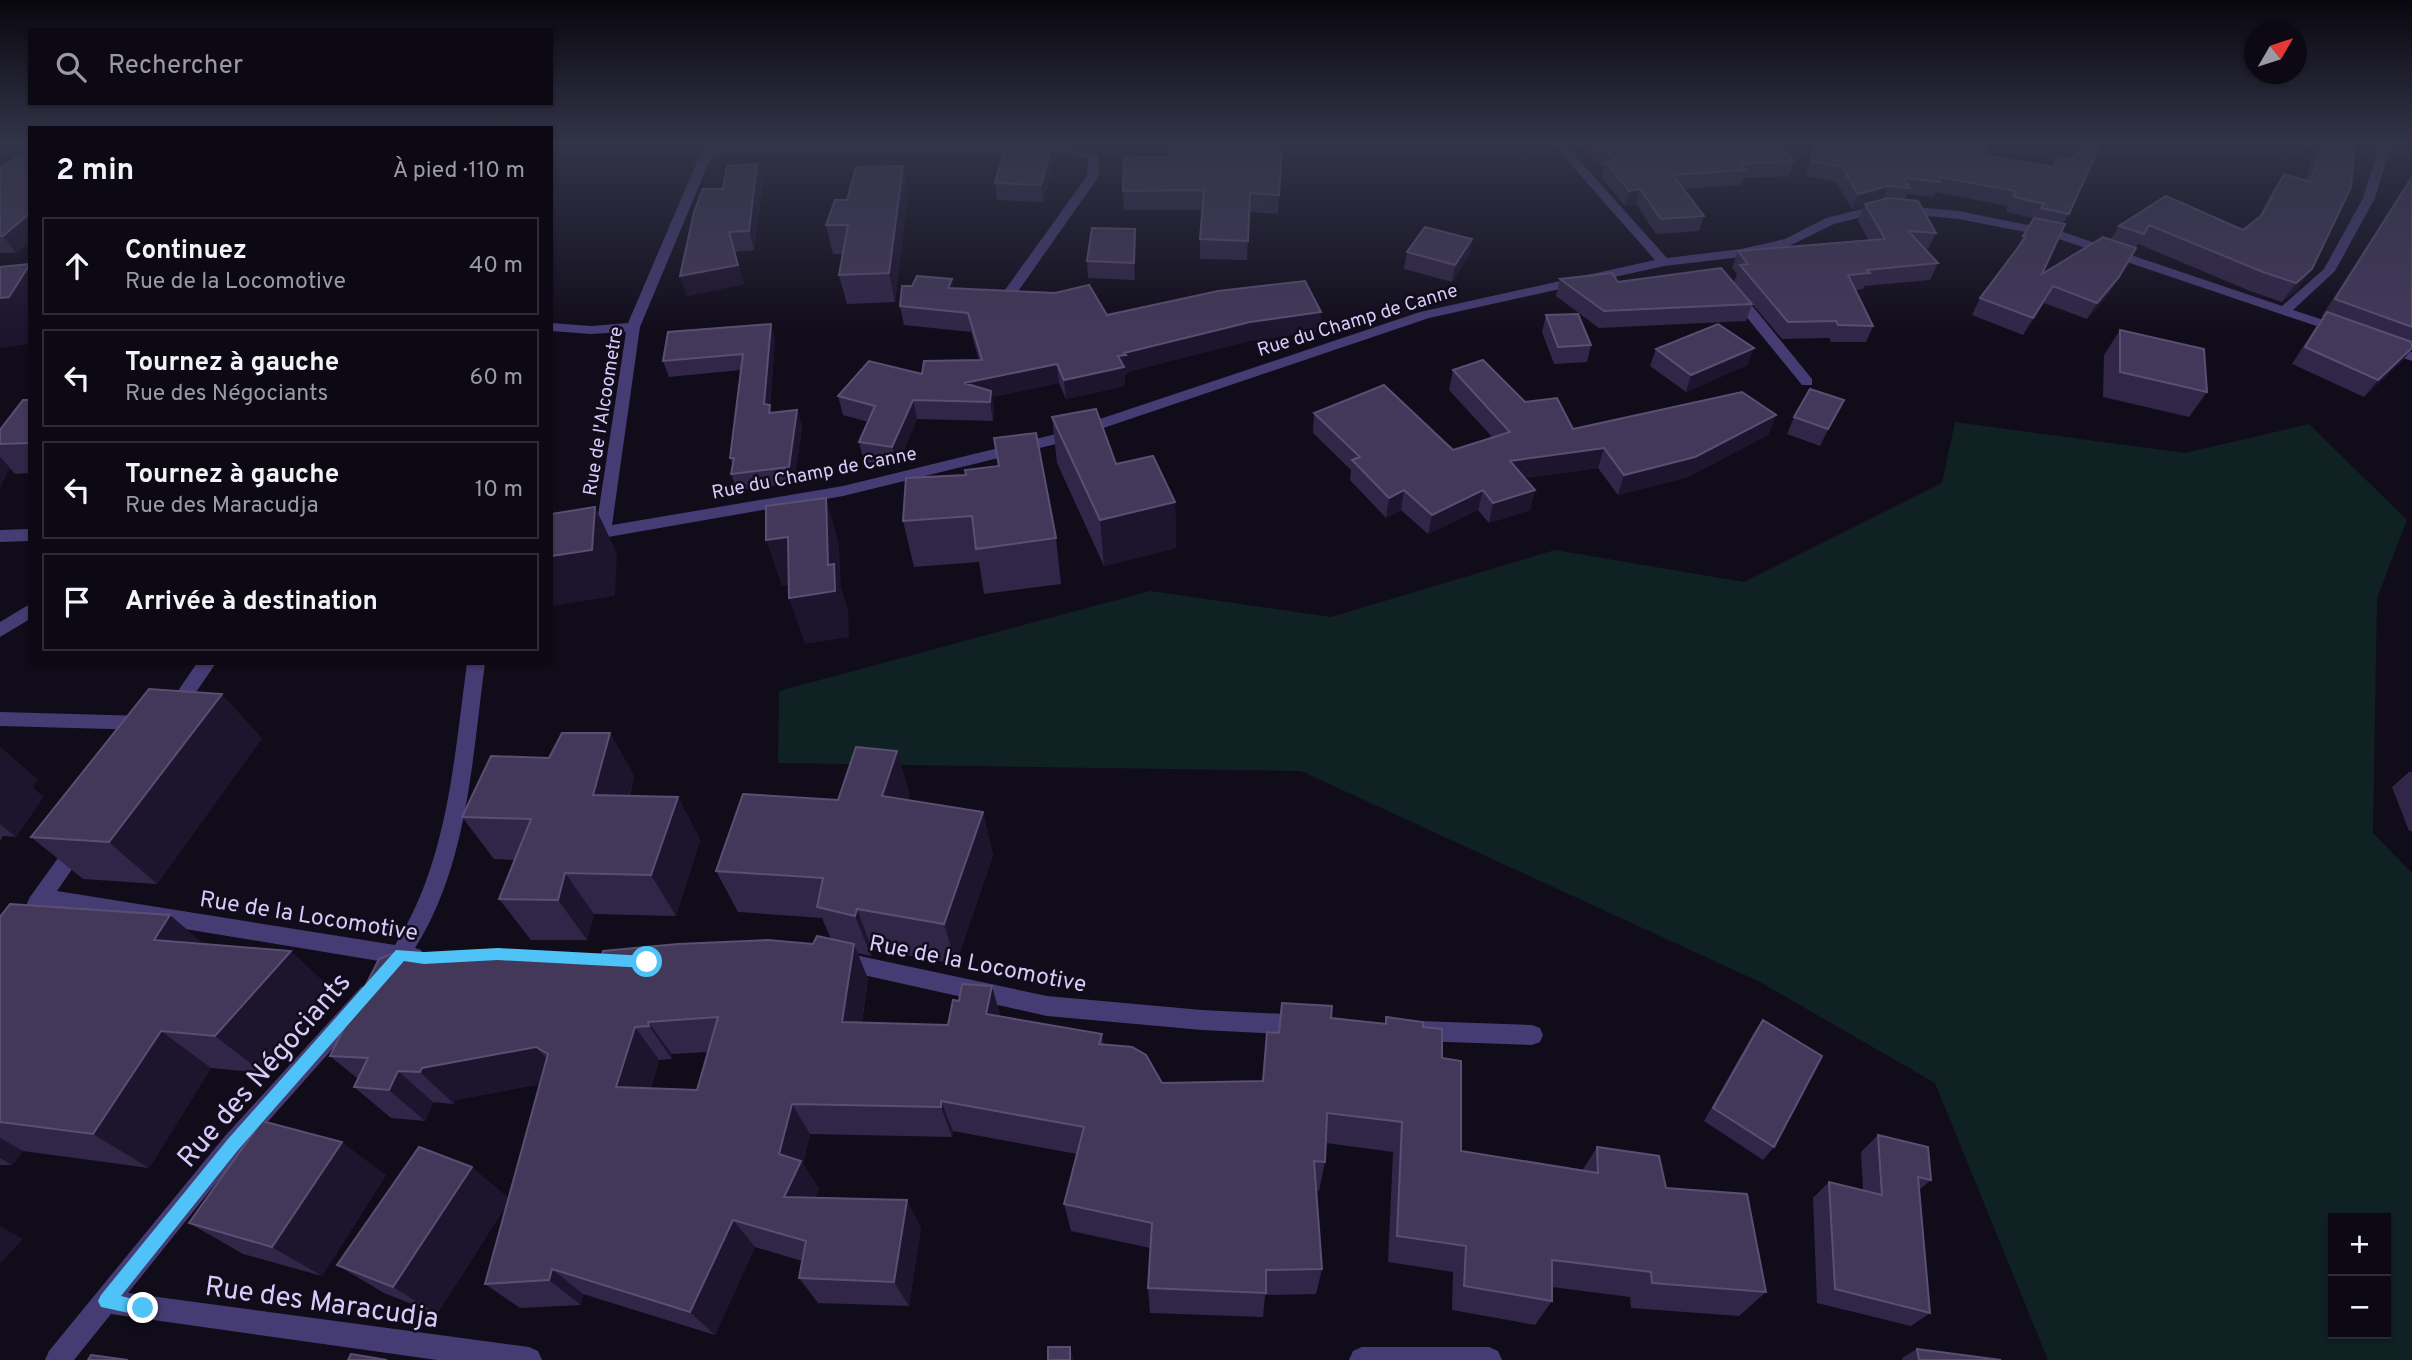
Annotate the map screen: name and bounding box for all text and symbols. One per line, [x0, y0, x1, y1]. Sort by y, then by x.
north arrow [2244, 21, 2307, 84]
search box [28, 28, 553, 105]
icon: search [52, 48, 90, 86]
text: Rechercher [108, 50, 243, 83]
text: 2 min [56, 153, 134, 190]
text: À pied · 110 m [393, 157, 525, 186]
text: Continuez [125, 235, 247, 268]
icon: ahead [58, 247, 96, 285]
text: 40 m [469, 252, 523, 281]
text: Rue de la Locomotive [125, 268, 346, 297]
street label: Rue du Champ de Canne [1254, 279, 1461, 363]
street label: Rue de l'Alcoometre [579, 325, 629, 498]
text: Tournez à gauche [125, 347, 339, 380]
icon: left [58, 359, 96, 397]
text: 60 m [470, 364, 523, 393]
text: Rue des Négociants [125, 380, 328, 409]
street label: Rue du Champ de Canne [710, 442, 919, 506]
text: Tournez à gauche [125, 459, 339, 492]
icon: left [58, 471, 96, 509]
text: 10 m [475, 476, 523, 505]
text: Rue des Maracudja [125, 492, 319, 521]
icon: arrive [58, 583, 96, 621]
text: Arrivée à destination [125, 586, 378, 619]
street label: Rue de la Locomotive [197, 886, 420, 949]
street label: Rue de la Locomotive [866, 930, 1089, 1001]
route start [631, 946, 662, 977]
street label: Rue des Négociants [171, 966, 360, 1176]
map controls [2328, 1213, 2391, 1339]
button: + [2328, 1213, 2391, 1276]
street label: Rue des Maracudja [202, 1270, 441, 1338]
button: − [2328, 1276, 2391, 1339]
route end [127, 1292, 158, 1323]

